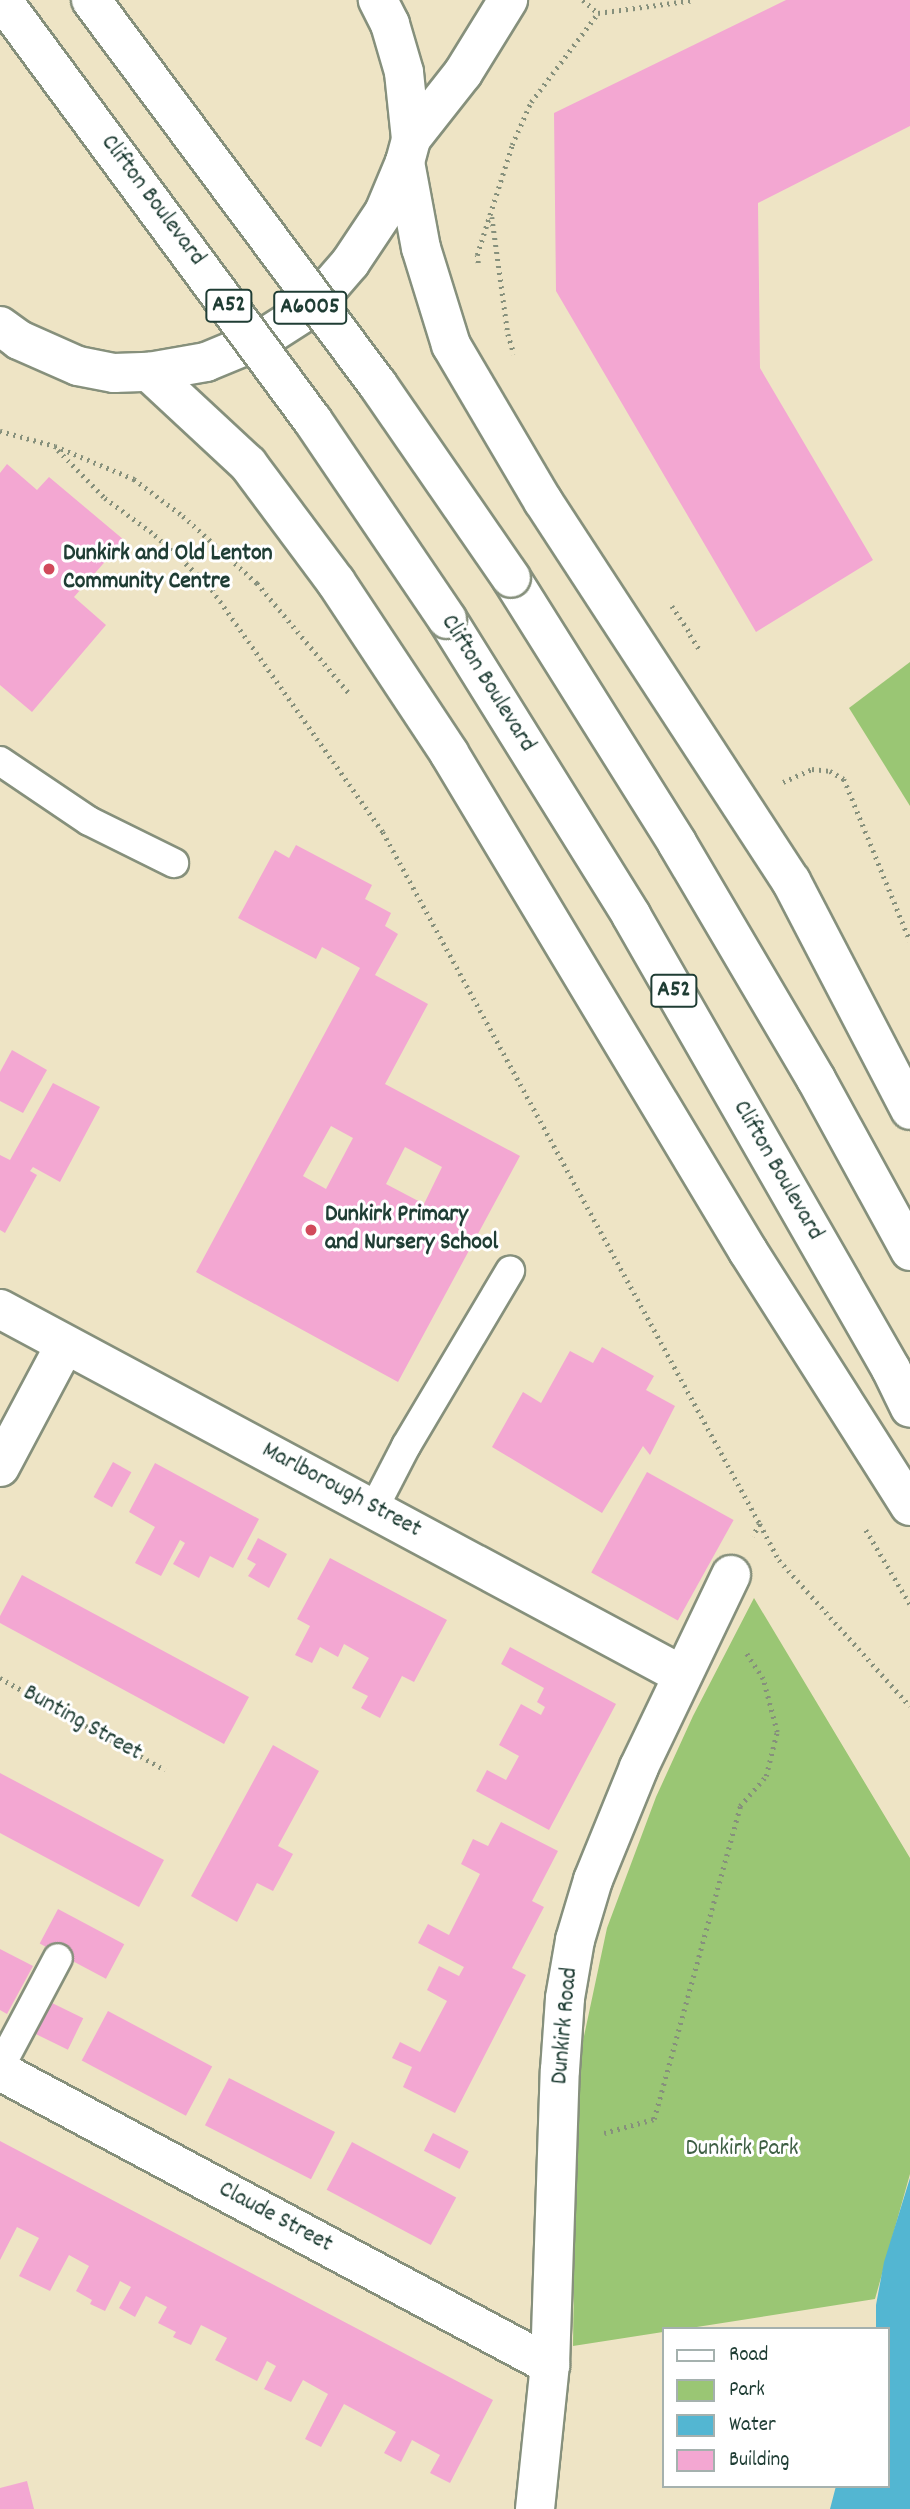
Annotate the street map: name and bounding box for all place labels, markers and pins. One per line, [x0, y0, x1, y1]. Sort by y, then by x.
place label: Dunkirk and Old Lenton Community Centre [63, 541, 273, 597]
marker: Dunkirk and Old Lenton Community Centre [41, 561, 57, 577]
place label: Dunkirk Primary and Nursery School [325, 1202, 498, 1258]
marker: Dunkirk Primary and Nursery School [303, 1222, 319, 1238]

